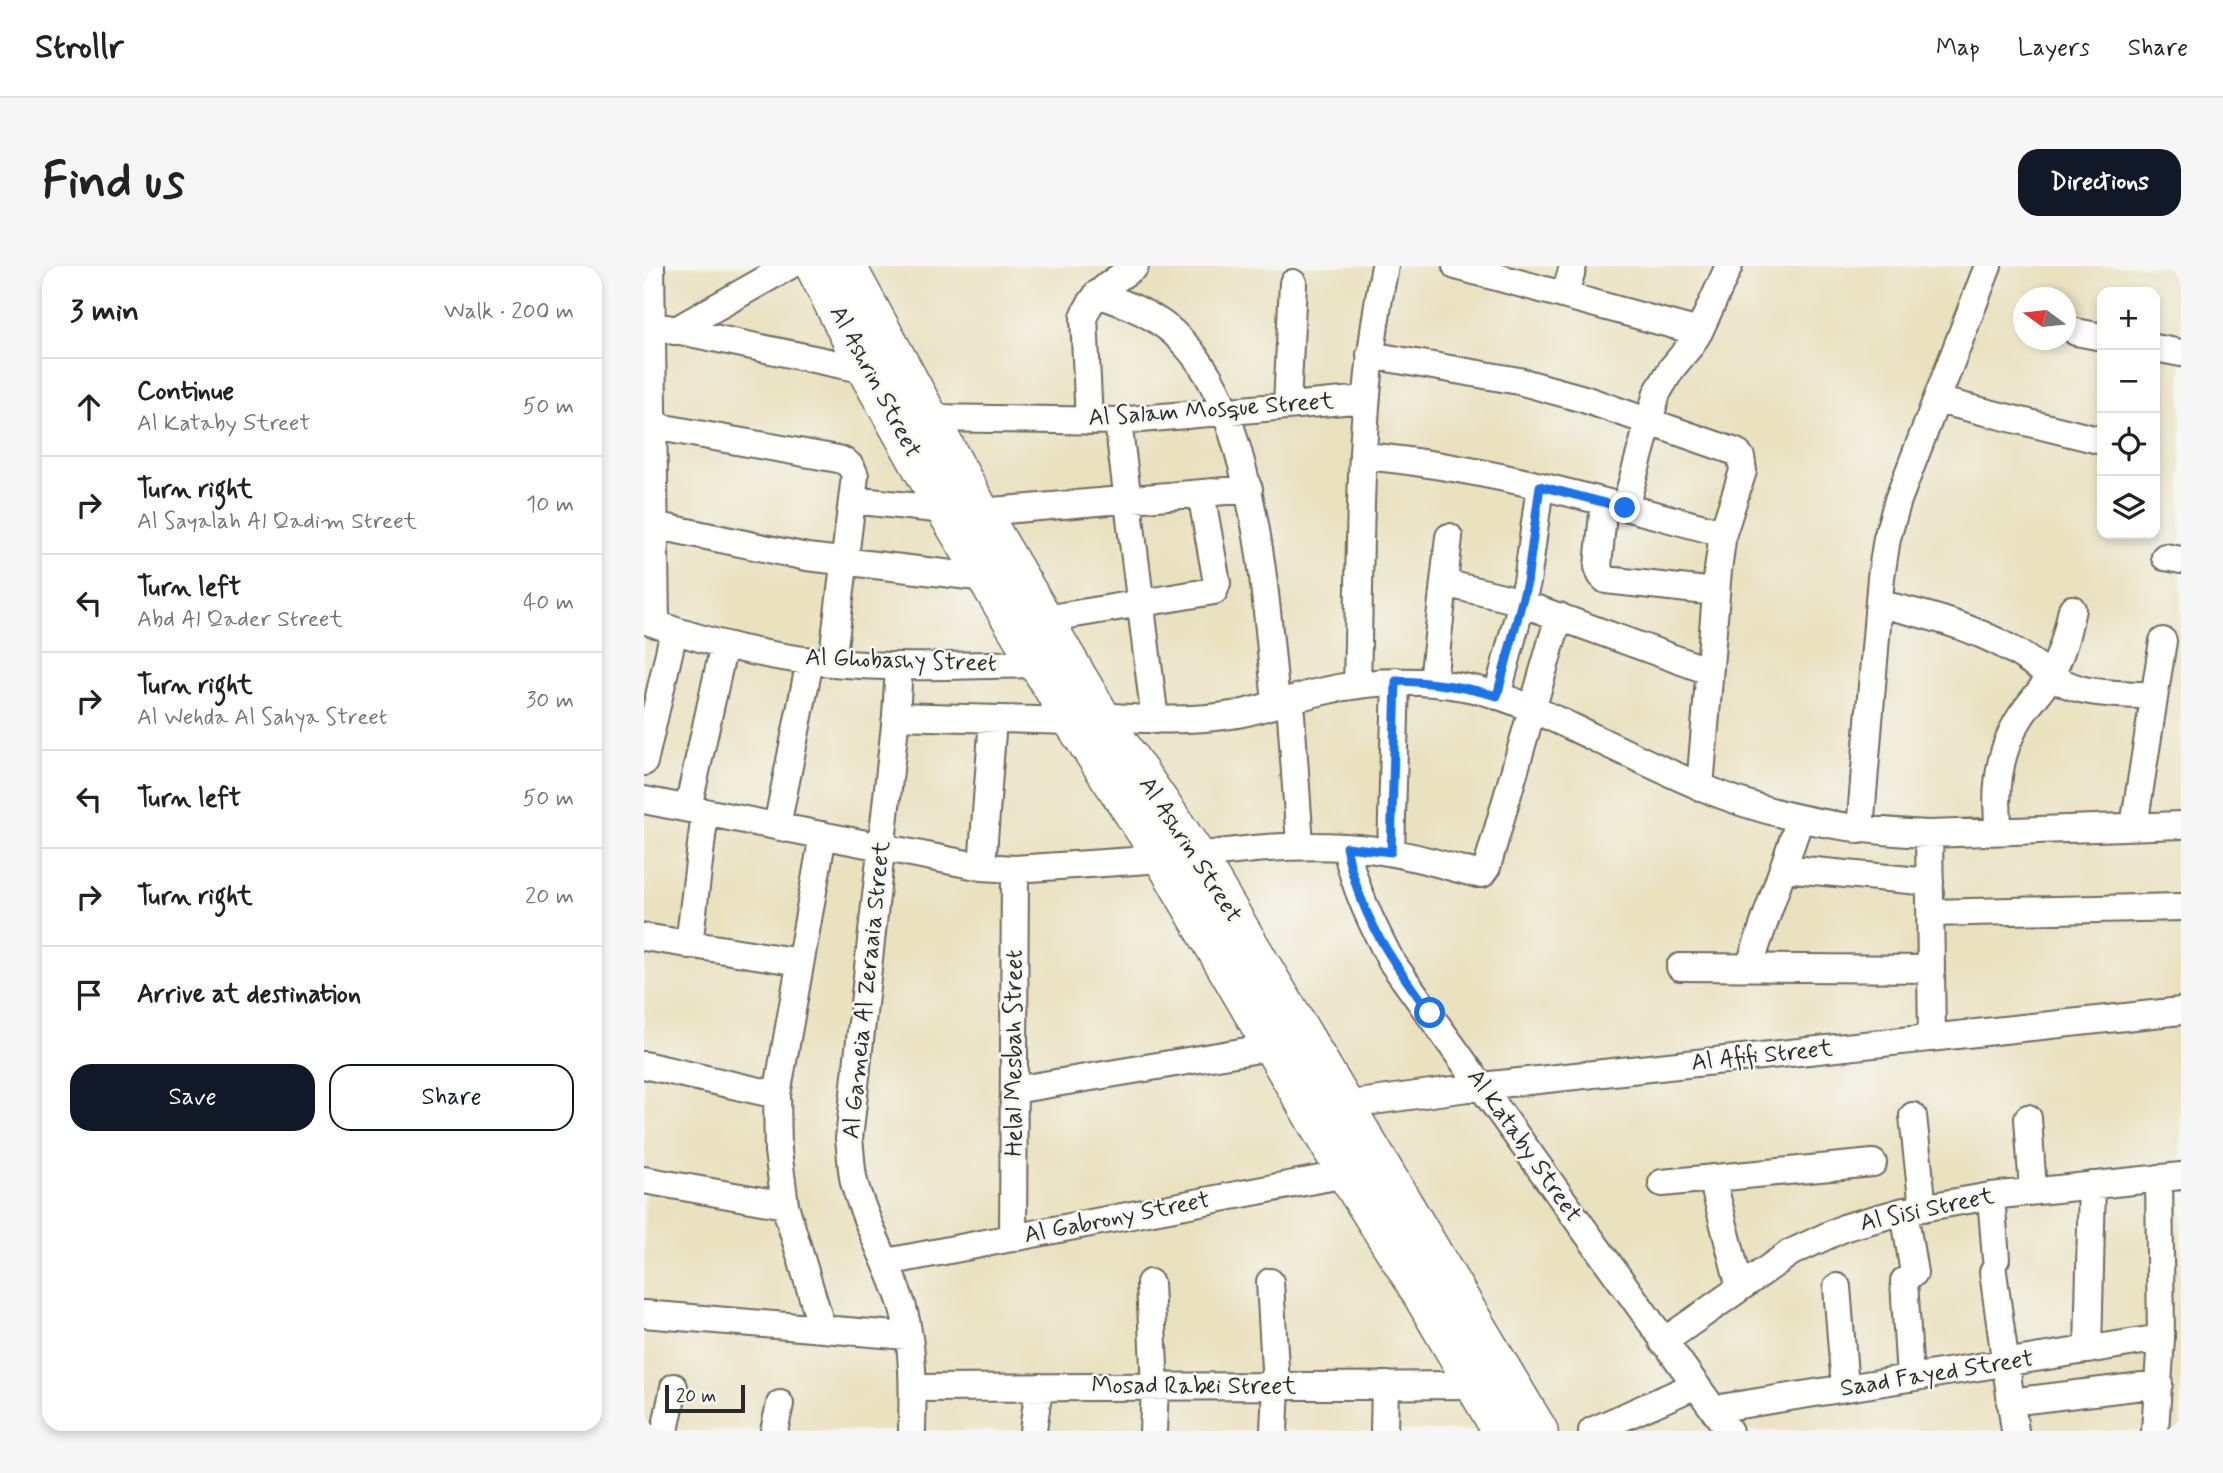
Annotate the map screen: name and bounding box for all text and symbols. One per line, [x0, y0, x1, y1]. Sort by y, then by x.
text: Strollr [35, 26, 124, 70]
text: Map [1936, 33, 1980, 64]
text: Layers [2018, 33, 2090, 64]
text: Share [2128, 33, 2188, 64]
button: Directions [2018, 149, 2181, 216]
text: Find us [42, 150, 185, 215]
north arrow [2013, 287, 2076, 350]
map controls [2097, 287, 2160, 539]
button: + [2097, 287, 2160, 350]
text: 3 min [70, 292, 139, 331]
text: Walk · 200 m [444, 297, 574, 327]
street label: Al Ashrin Street [822, 301, 928, 463]
button: − [2097, 350, 2160, 413]
text: Continue [137, 375, 234, 409]
street label: Al Salam Mosque Street [1087, 386, 1335, 434]
icon: ahead [70, 388, 108, 426]
text: 50 m [523, 392, 574, 422]
text: Al Kataby Street [137, 409, 310, 439]
button: locate [2097, 413, 2160, 476]
text: Turn right [137, 473, 253, 507]
button: layers [2097, 476, 2160, 539]
icon: right [70, 486, 108, 524]
text: 10 m [526, 490, 574, 520]
route end [1609, 492, 1640, 523]
text: Al Sayalah Al Qadim Street [137, 507, 417, 537]
text: Turn left [137, 571, 241, 605]
icon: left [70, 584, 108, 622]
text: 40 m [523, 588, 574, 618]
text: Abd Al Qader Street [137, 605, 343, 635]
street label: Al Ghobashy Street [805, 642, 997, 680]
text: Turn right [137, 669, 253, 703]
icon: right [70, 682, 108, 720]
text: 30 m [526, 686, 574, 716]
text: Al Wehda Al Sahya Street [137, 703, 387, 733]
street label: Al Ashrin Street [1131, 771, 1249, 929]
icon: left [70, 780, 108, 818]
text: Turn left [137, 782, 241, 816]
text: 50 m [523, 784, 574, 814]
street label: Al Gameia Al Zeraaia Street [836, 839, 898, 1141]
icon: right [70, 878, 108, 916]
text: Turn right [137, 880, 253, 914]
text: 20 m [525, 882, 574, 912]
street label: Helal Mesbah Street [999, 949, 1030, 1157]
icon: arrive [70, 976, 108, 1014]
text: Arrive at destination [137, 978, 361, 1012]
route start [1414, 997, 1445, 1028]
street label: Al Afifi Street [1690, 1033, 1834, 1079]
street label: Al Kataby Street [1459, 1063, 1589, 1229]
button: Save [70, 1064, 315, 1131]
button: Share [329, 1064, 574, 1131]
street label: Al Sisi Street [1857, 1181, 1997, 1239]
street label: Al Gabrony Street [1021, 1185, 1213, 1251]
street label: Saad Fayed Street [1838, 1343, 2036, 1405]
street label: Mosad Rabei Street [1092, 1371, 1296, 1402]
scale bar [665, 1382, 746, 1414]
text: 20 m [676, 1384, 716, 1409]

